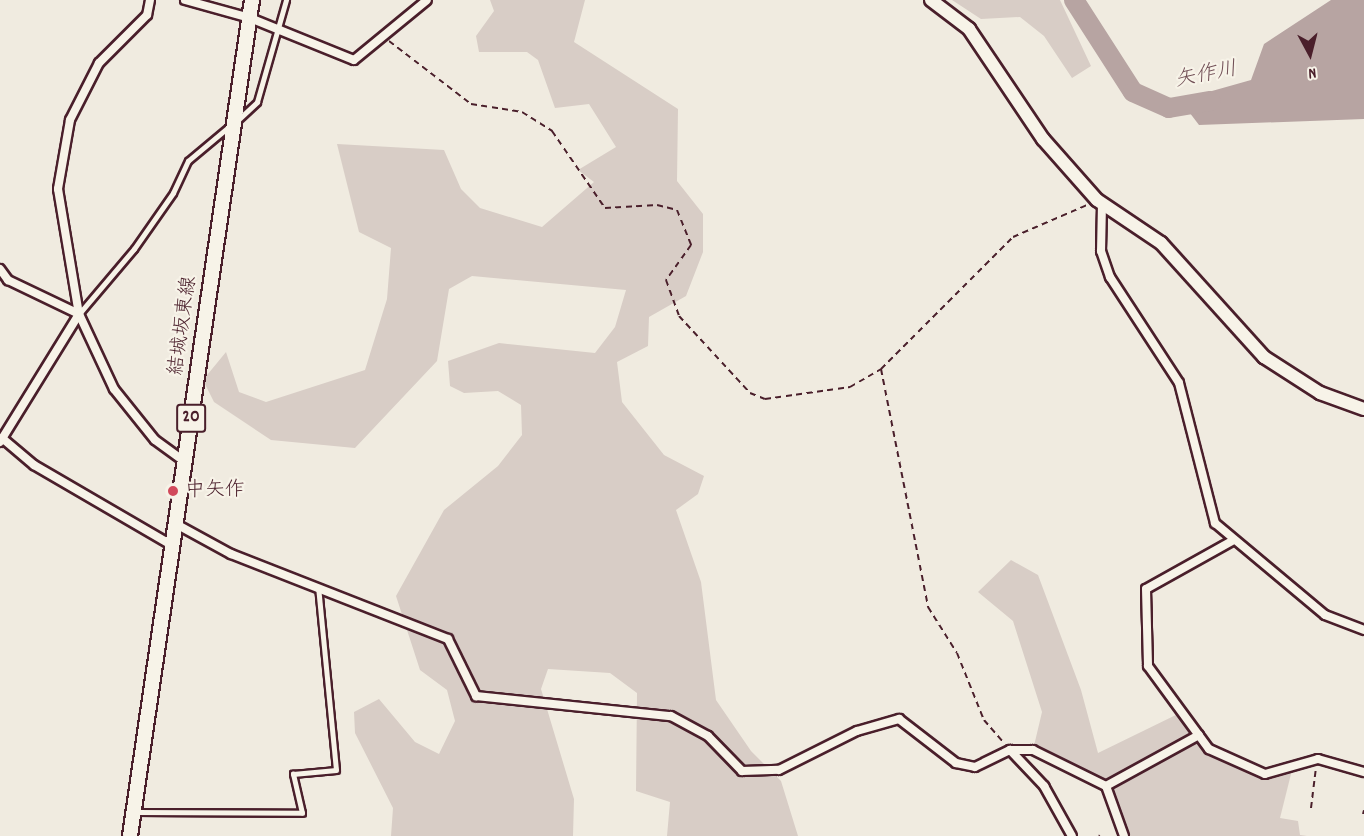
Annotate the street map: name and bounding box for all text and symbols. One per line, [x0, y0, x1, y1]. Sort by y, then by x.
north arrow [1280, 24, 1340, 84]
water label: 矢作川 [1173, 58, 1239, 94]
text: N [1307, 60, 1318, 84]
street label: 結城坂東線 [165, 275, 203, 377]
road number: 20 [176, 403, 206, 433]
place label: 中矢作 [185, 479, 245, 503]
marker: 中矢作 [166, 484, 180, 498]

